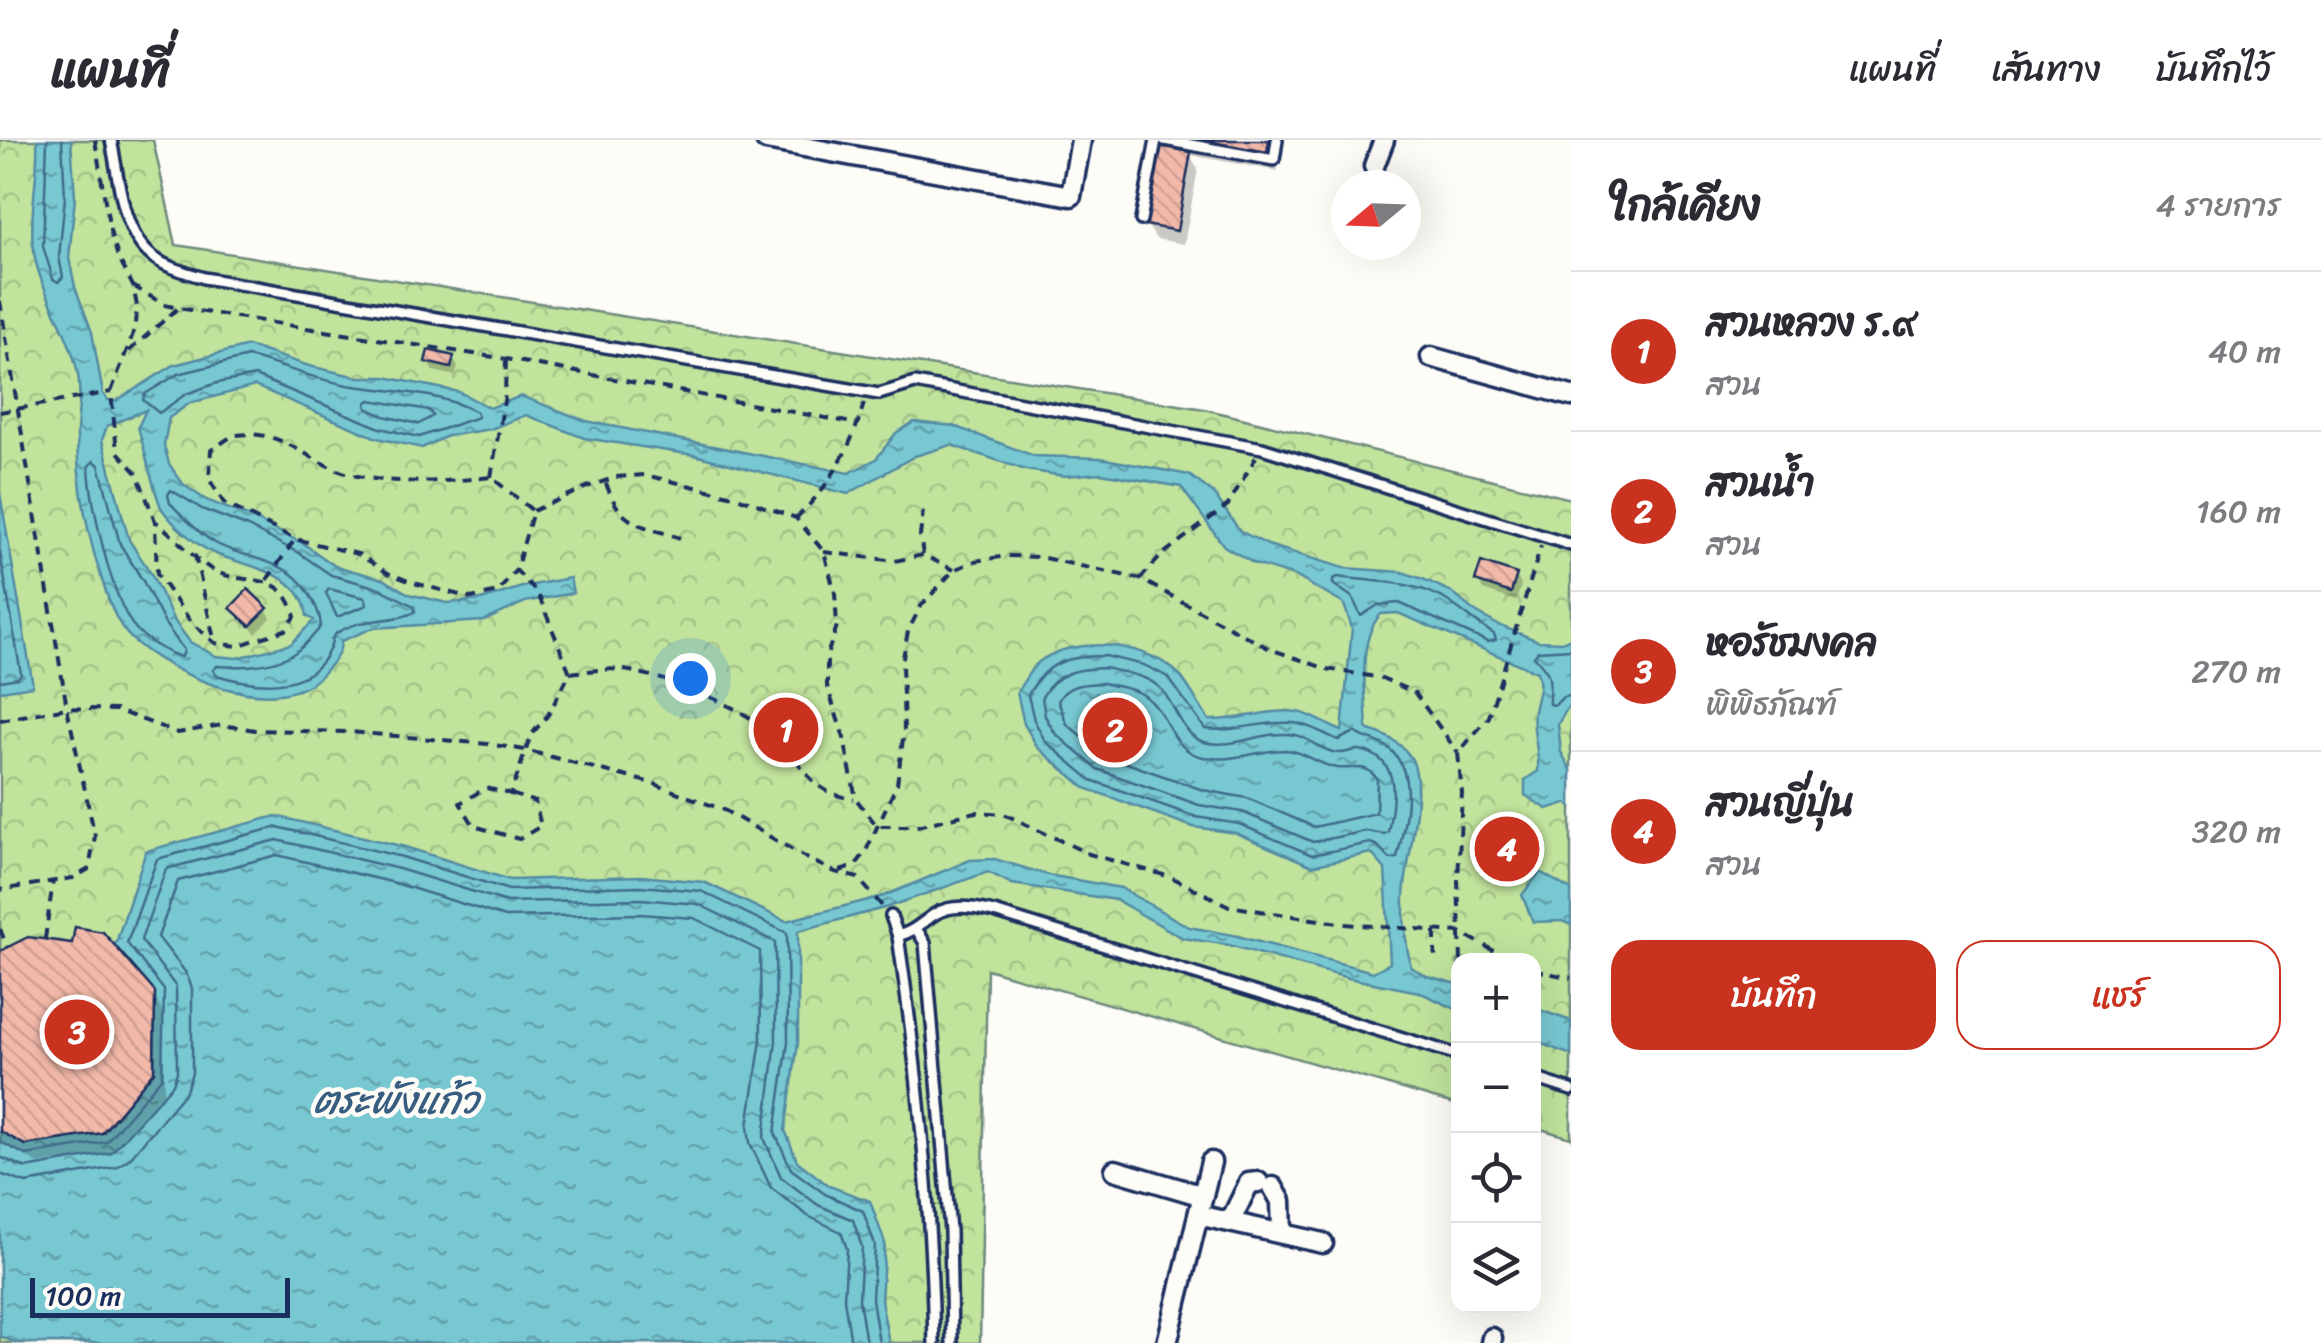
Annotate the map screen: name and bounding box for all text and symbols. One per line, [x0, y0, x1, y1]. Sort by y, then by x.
text: แผนที่ [50, 27, 170, 112]
text: แผนที่ [1849, 38, 1936, 100]
text: เส้นทาง [1991, 38, 2101, 100]
text: บันทึกไว้ [2156, 38, 2271, 100]
text: ใกล้เคียง [1611, 168, 1760, 242]
north arrow [1331, 170, 1421, 260]
text: 4 รายการ [2156, 177, 2281, 234]
text: สวนหลวง ร.๙ [1706, 289, 1917, 356]
text: 1 [1637, 323, 1650, 380]
text: 40 m [2208, 323, 2281, 380]
text: สวน [1706, 356, 1762, 413]
text: สวนน้ำ [1706, 449, 1815, 516]
text: 2 [1634, 483, 1653, 540]
text: 160 m [2196, 483, 2281, 540]
text: สวน [1706, 516, 1762, 573]
text: หอรัชมงคล [1706, 609, 1877, 676]
text: 3 [1635, 643, 1652, 700]
text: 270 m [2191, 643, 2281, 700]
your location [665, 653, 716, 704]
text: พิพิธภัณฑ์ [1706, 676, 1837, 733]
pin: 1 [754, 692, 818, 768]
pin: 2 [1082, 692, 1148, 768]
text: สวนญี่ปุ่น [1706, 769, 1854, 836]
text: 4 [1633, 803, 1654, 860]
text: 320 m [2192, 803, 2281, 860]
pin: 4 [1474, 812, 1540, 886]
text: สวน [1706, 836, 1762, 893]
button: บันทึก [1611, 940, 1936, 1050]
button: แชร์ [1956, 940, 2281, 1050]
map controls [1451, 953, 1541, 1313]
button: + [1451, 953, 1541, 1043]
pin: 3 [44, 994, 110, 1070]
button: − [1451, 1043, 1541, 1133]
water label: ตระพังแก้ว [314, 1067, 482, 1134]
button: locate [1451, 1133, 1541, 1223]
button: layers [1451, 1223, 1541, 1313]
text: 100 m [45, 1271, 121, 1320]
scale bar [30, 1273, 290, 1318]

